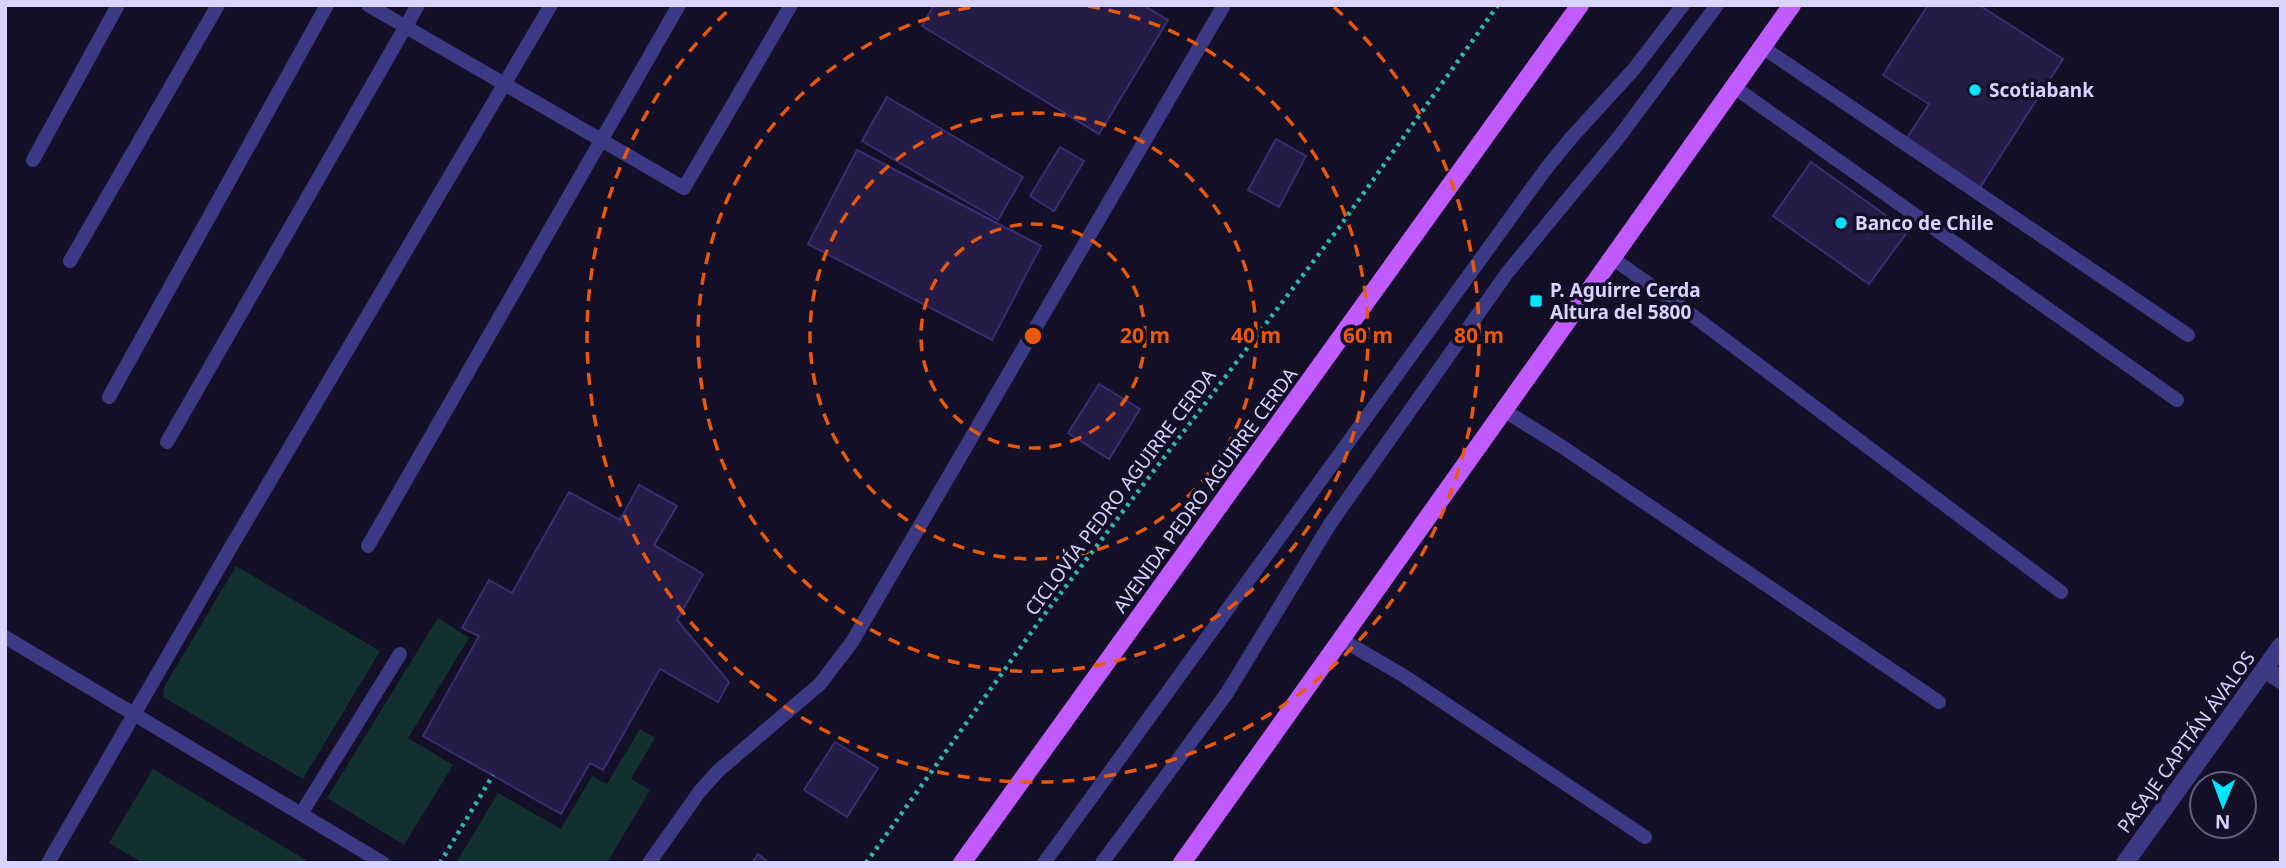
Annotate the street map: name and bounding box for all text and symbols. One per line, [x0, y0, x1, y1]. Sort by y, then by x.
place label: Scotiabank [1989, 77, 2094, 103]
marker: Scotiabank [1967, 82, 1983, 98]
place label: Banco de Chile [1855, 210, 1994, 236]
marker: Banco de Chile [1833, 215, 1849, 231]
place label: P. Aguirre Cerda Altura del 5800 [1550, 277, 1701, 325]
marker: P. Aguirre Cerda Altura del 5800 [1528, 293, 1544, 309]
text: 20 m [1120, 321, 1170, 349]
text: 40 m [1231, 321, 1281, 349]
text: 60 m [1343, 321, 1393, 349]
text: 80 m [1454, 321, 1504, 349]
centre of rings [1021, 324, 1045, 348]
street label: AVENIDA PEDRO AGUIRRE CERDA [1107, 361, 1303, 618]
street label: CICLOVÍA PEDRO AGUIRRE CERDA [1019, 363, 1222, 621]
street label: PASAJE CAPITÁN ÁVALOS [2112, 647, 2260, 837]
north arrow [2188, 770, 2258, 840]

